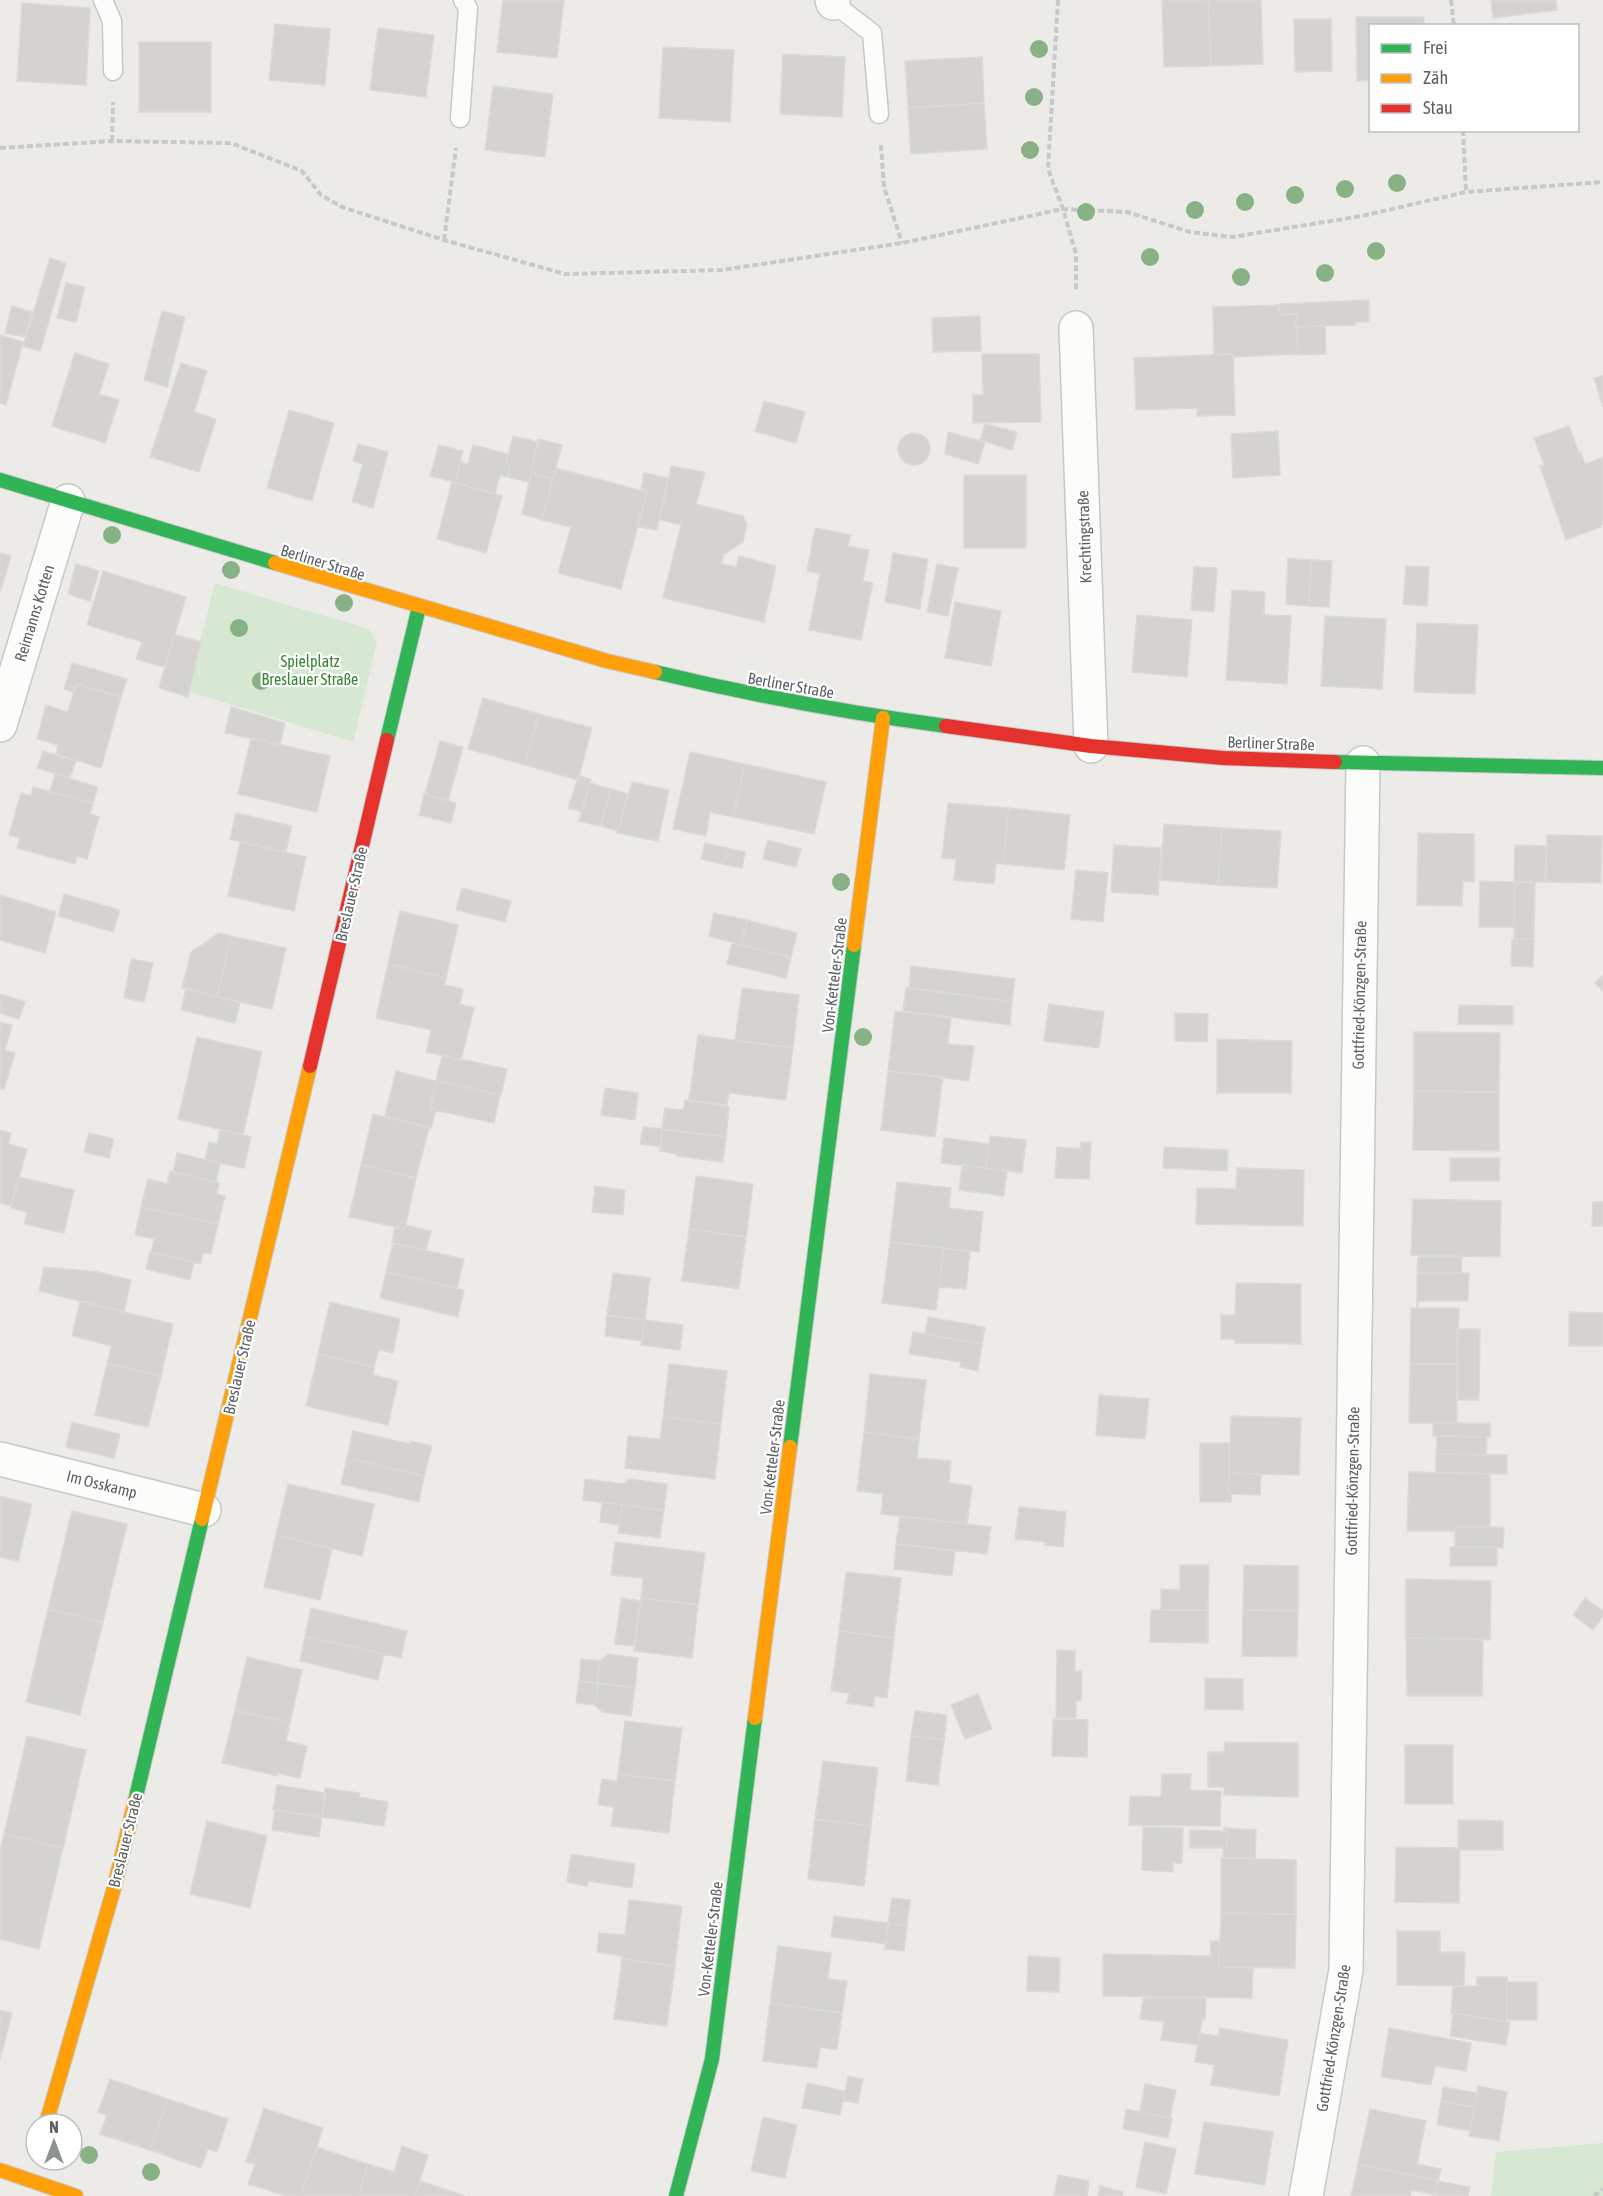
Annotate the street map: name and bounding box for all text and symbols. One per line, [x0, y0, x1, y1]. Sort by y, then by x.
legend [1369, 24, 1579, 132]
text: Frei [1423, 37, 1448, 58]
text: Zäh [1423, 67, 1448, 88]
text: Stau [1423, 97, 1453, 118]
street label: Krechtingstraße [1073, 490, 1096, 584]
street label: Berliner Straße [279, 541, 367, 583]
street label: Reimanns Kotten [11, 562, 57, 664]
park label: Spielplatz Breslauer Straße [262, 652, 358, 688]
street label: Berliner Straße [746, 669, 836, 701]
street label: Berliner Straße [1227, 732, 1315, 754]
street label: Breslauer Straße [331, 845, 371, 943]
street label: Von-Ketteler-Straße [818, 916, 850, 1034]
street label: Gottfried-Könzgen-Straße [1349, 920, 1370, 1070]
street label: Breslauer Straße [219, 1318, 259, 1416]
street label: Von-Ketteler-Straße [756, 1398, 788, 1516]
street label: Gottfried-Könzgen-Straße [1342, 1406, 1363, 1556]
street label: Im Osskamp [65, 1467, 139, 1502]
street label: Breslauer Straße [105, 1791, 145, 1889]
street label: Von-Ketteler-Straße [694, 1880, 726, 1998]
street label: Gottfried-Könzgen-Straße [1312, 1963, 1355, 2113]
north arrow [24, 2112, 84, 2172]
text: N [49, 2118, 59, 2136]

